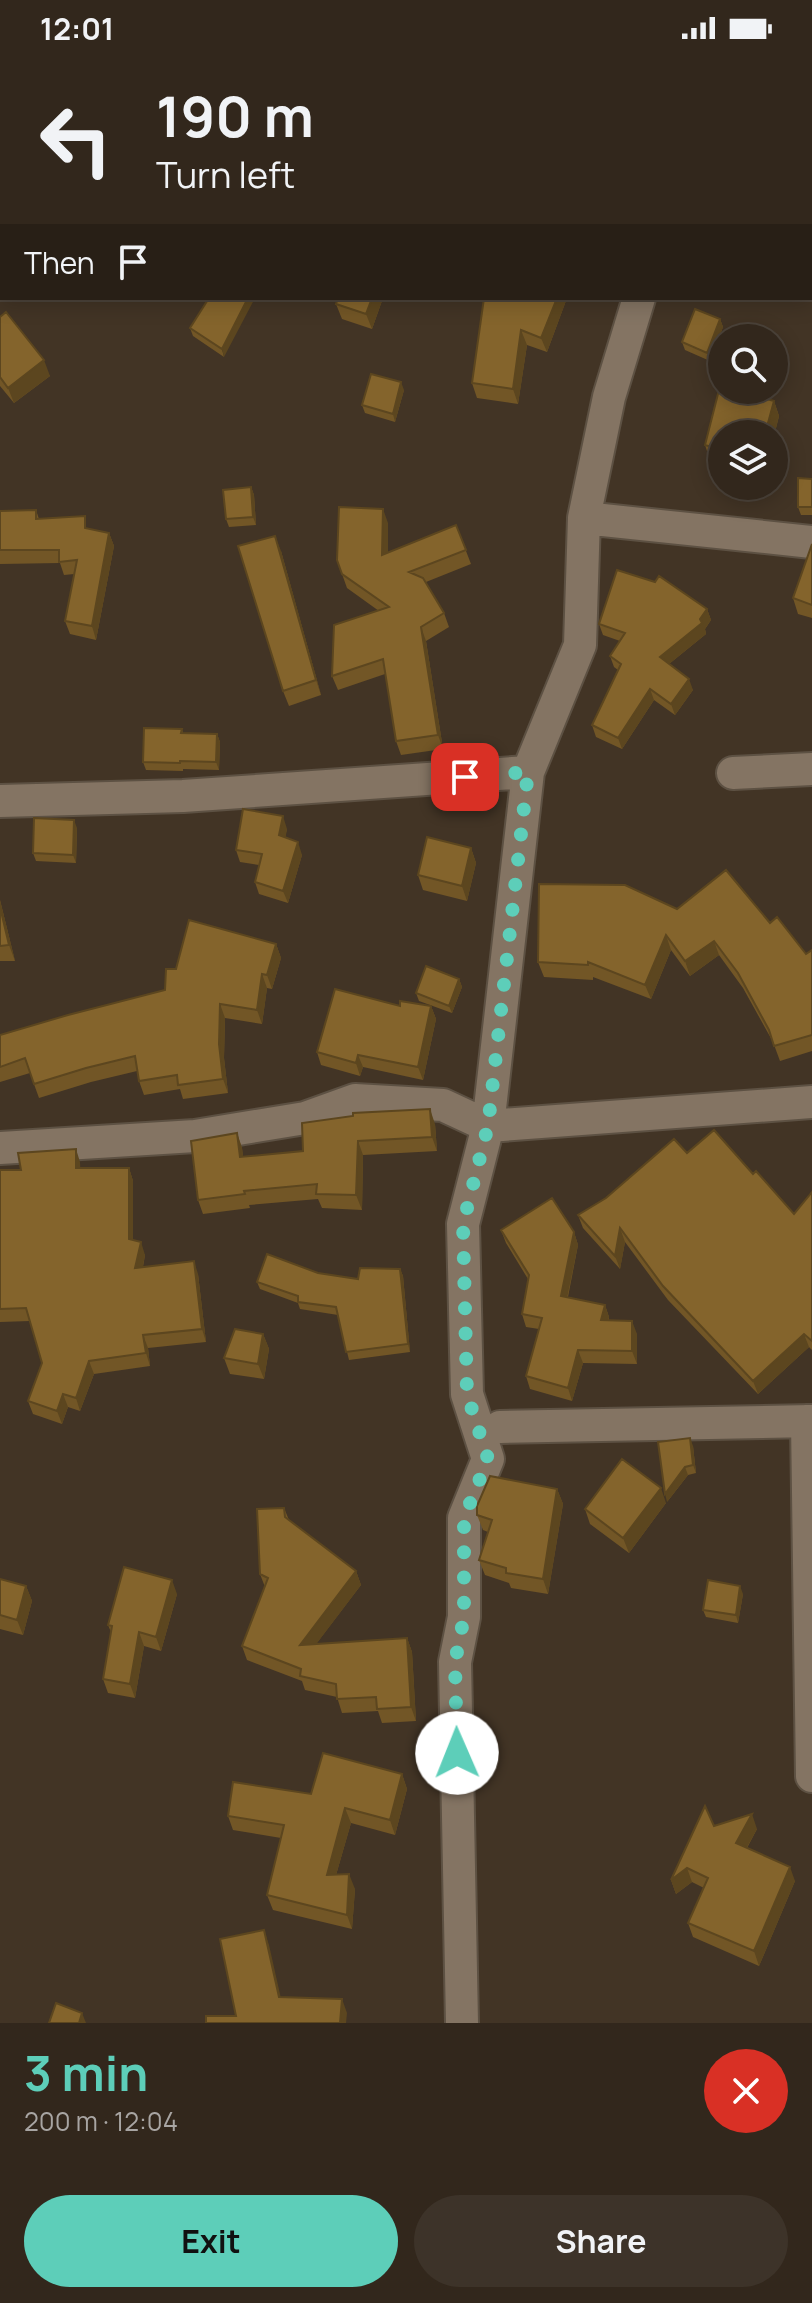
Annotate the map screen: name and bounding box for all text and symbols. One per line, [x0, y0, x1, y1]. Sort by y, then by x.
text: 12:01 [40, 8, 114, 49]
text: 190 m [156, 77, 314, 154]
icon: left [24, 88, 128, 192]
text: Turn left [156, 150, 295, 199]
icon: arrive [111, 240, 155, 284]
text: Then [24, 242, 95, 283]
map controls [708, 324, 788, 500]
button: search [708, 324, 788, 404]
button: layers [708, 420, 788, 500]
pin [431, 743, 499, 811]
icon: arrive [443, 755, 487, 799]
position arrow [415, 1711, 499, 1795]
text: 3 min [24, 2040, 148, 2105]
button: close [704, 2049, 788, 2133]
text: 200 m · 12:04 [24, 2103, 178, 2139]
button: Exit [24, 2195, 398, 2287]
button: Share [414, 2195, 788, 2287]

